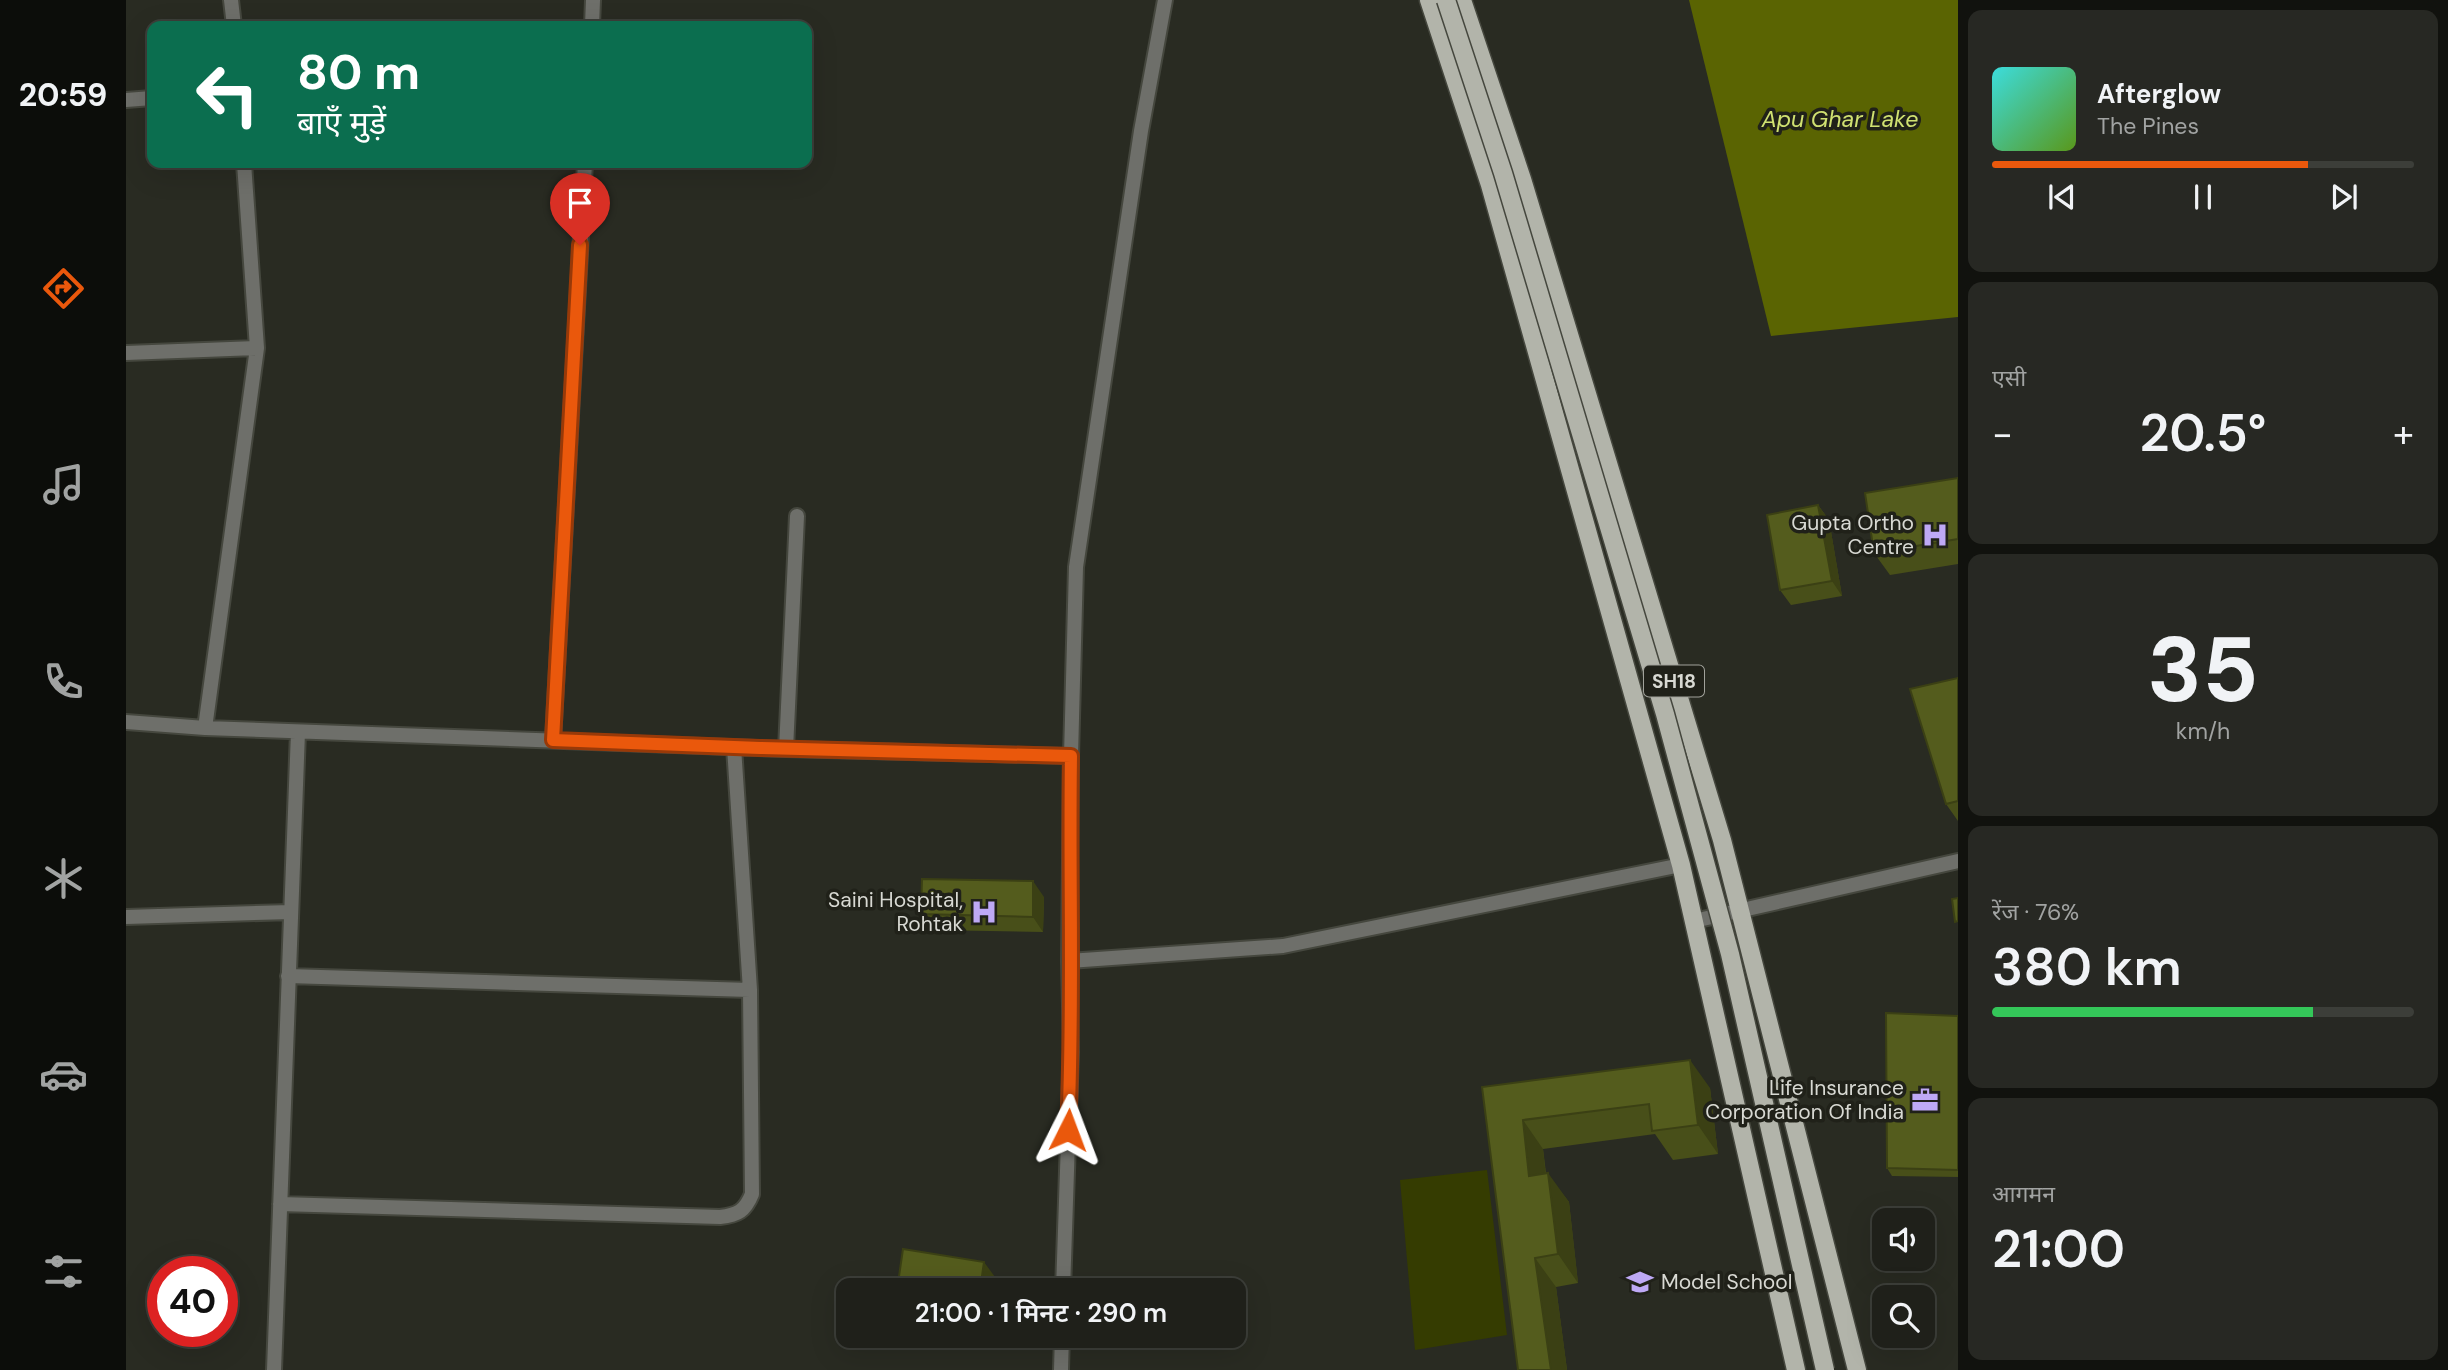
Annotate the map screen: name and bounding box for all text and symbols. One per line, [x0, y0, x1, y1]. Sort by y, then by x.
text: 80 m [297, 40, 420, 104]
icon: left [182, 49, 273, 140]
text: 20:59 [19, 74, 107, 116]
text: Afterglow [2097, 77, 2221, 111]
text: बाएँ मुड़ें [297, 102, 386, 144]
water label: Apu Ghar Lake [1761, 104, 1918, 134]
text: The Pines [2097, 111, 2199, 141]
pin [550, 173, 610, 245]
icon: previous [2043, 178, 2081, 216]
icon: pause [2184, 178, 2222, 216]
icon: next [2325, 178, 2363, 216]
icon: arrive [561, 184, 599, 222]
icon: directions [39, 264, 88, 313]
text: एसी [1992, 363, 2026, 393]
text: 20.5° [2140, 399, 2266, 467]
text: − [1992, 409, 2013, 459]
text: + [2393, 409, 2414, 459]
icon: music [39, 460, 88, 509]
place label: Gupta Ortho Centre [1791, 509, 1914, 561]
hospital icon: Gupta Ortho Centre [1920, 520, 1950, 550]
text: 35 [2147, 611, 2259, 729]
icon: phone [39, 657, 88, 706]
road number: SH18 [1644, 666, 1704, 696]
text: km/h [2176, 716, 2230, 746]
icon: climate [39, 854, 88, 903]
place label: Saini Hospital, Rohtak [828, 886, 963, 938]
hospital icon: Saini Hospital, Rohtak [969, 897, 999, 927]
text: रेंज · 76% [1992, 897, 2079, 927]
text: 380 km [1992, 933, 2182, 1001]
icon: car [39, 1050, 88, 1099]
place label: Life Insurance Corporation Of India [1705, 1074, 1904, 1126]
office icon: Life Insurance Corporation Of India [1910, 1085, 1940, 1115]
position arrow [1031, 1093, 1105, 1167]
text: आगमन [1992, 1179, 2055, 1209]
map controls [1872, 1208, 1935, 1348]
button: sound [1872, 1208, 1935, 1271]
text: 21:00 [1992, 1215, 2125, 1283]
icon: filters [39, 1247, 88, 1296]
speed limit sign: 40 [147, 1256, 238, 1347]
school or university icon: Model School [1625, 1267, 1655, 1297]
place label: Model School [1661, 1268, 1792, 1296]
button: search [1872, 1285, 1935, 1348]
text: 21:00 · 1 मिनट · 290 m [915, 1296, 1167, 1330]

